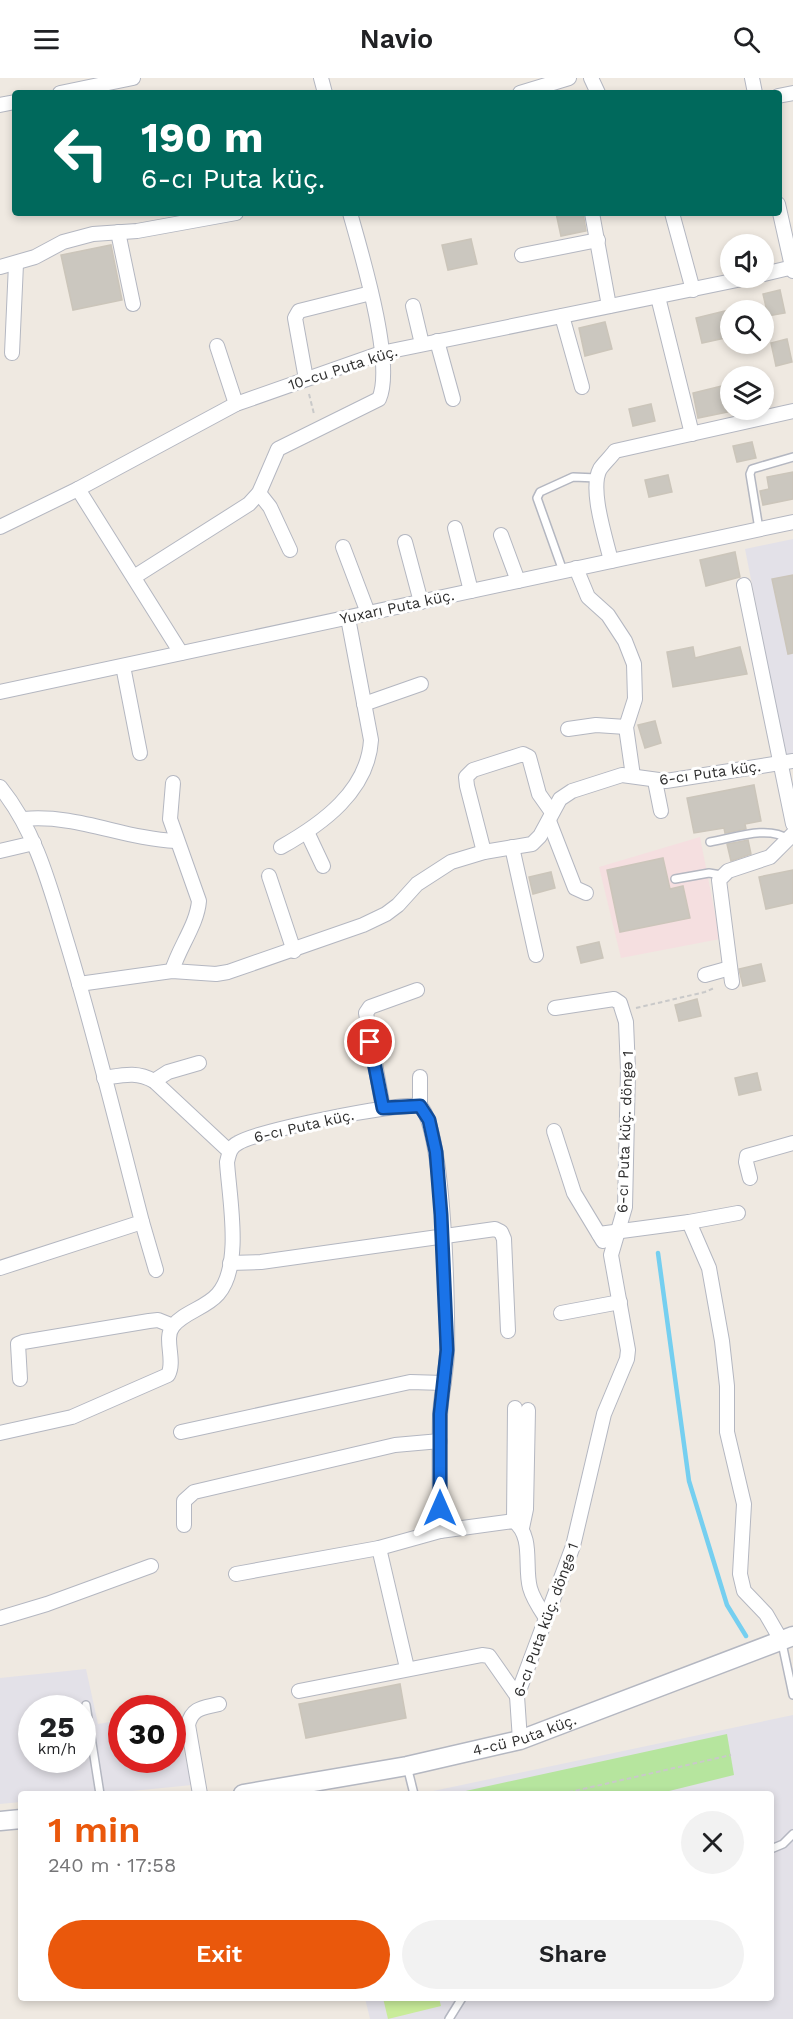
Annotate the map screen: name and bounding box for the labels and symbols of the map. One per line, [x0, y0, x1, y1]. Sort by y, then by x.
street label: 10-cu Puta küç. [286, 342, 400, 394]
street label: Yuxarı Puta küç. [338, 586, 456, 628]
street label: 6-cı Puta küç. [658, 757, 762, 789]
pin [344, 1016, 395, 1067]
street label: 6-cı Puta küç. döngə 1 [613, 1051, 637, 1213]
street label: 6-cı Puta küç. [252, 1106, 356, 1146]
position arrow [408, 1476, 472, 1540]
street label: 6-cı Puta küç. döngə 1 [510, 1541, 582, 1699]
speed limit sign: 30 [108, 1695, 186, 1773]
street label: 4-cü Puta küç. [471, 1710, 579, 1760]

